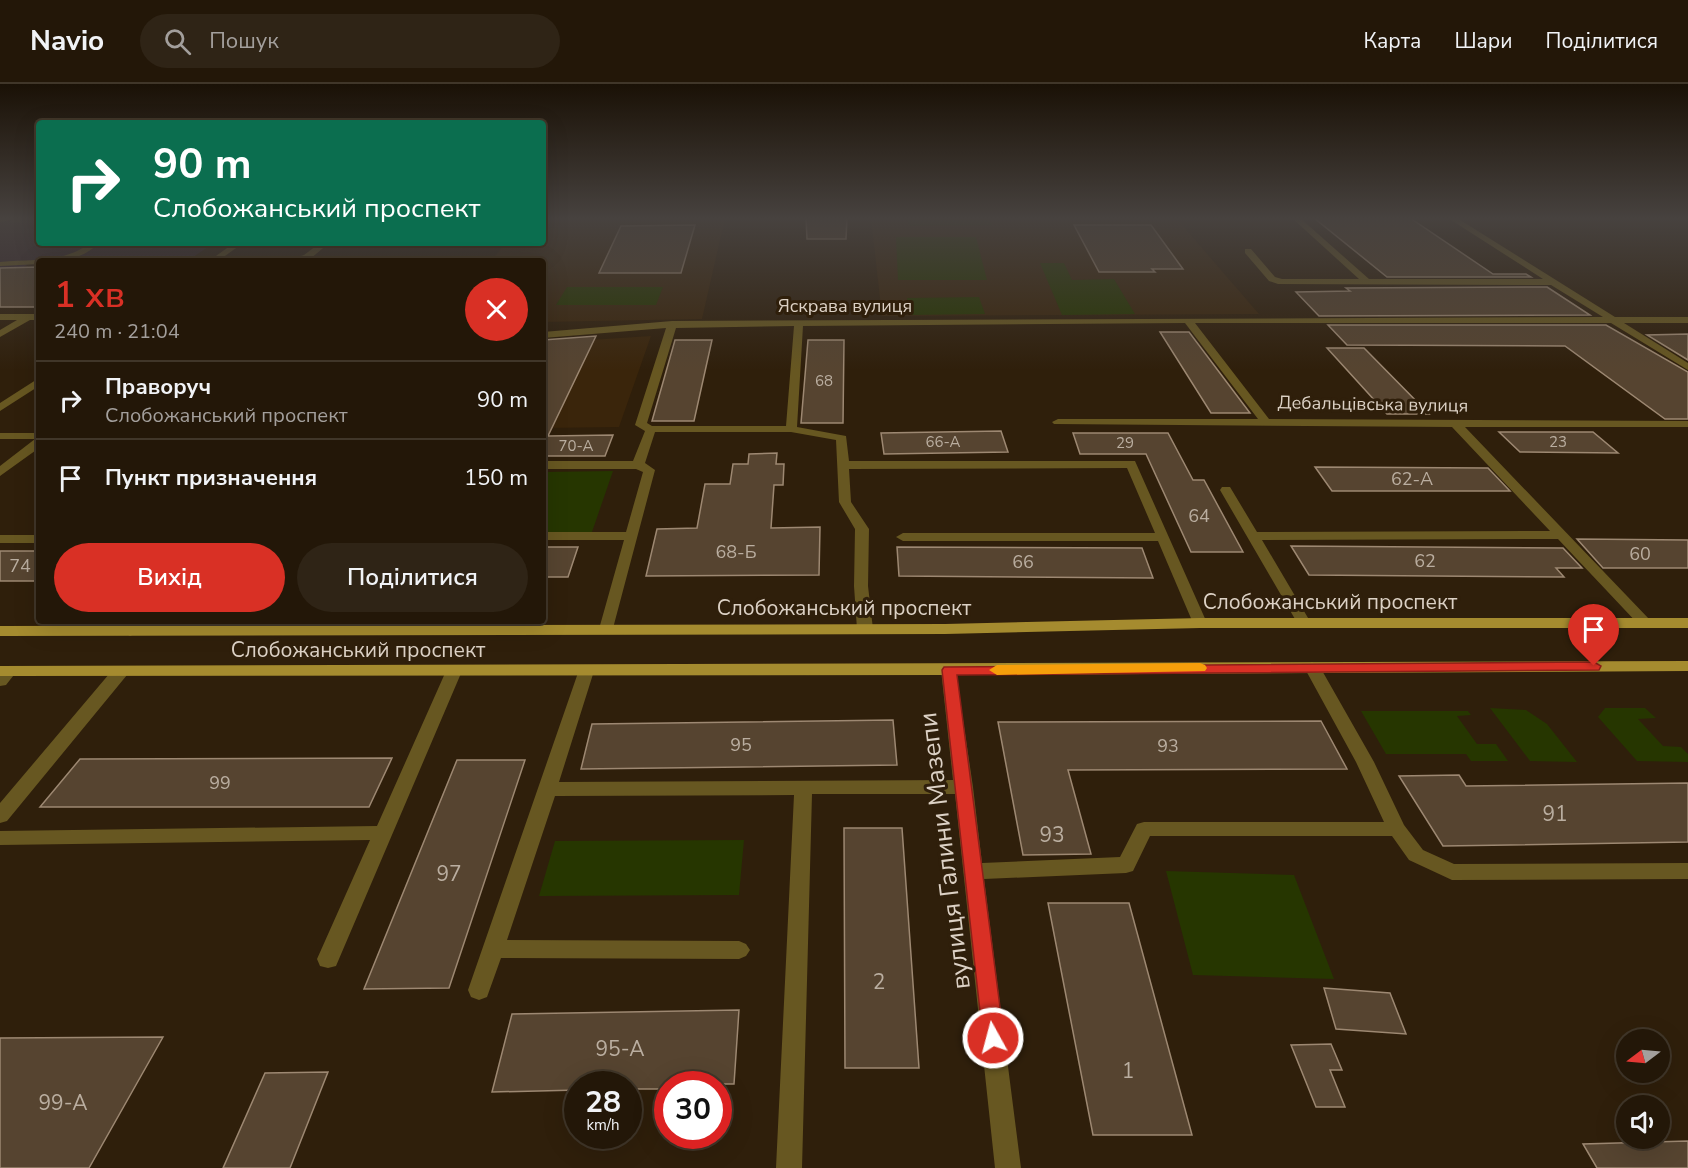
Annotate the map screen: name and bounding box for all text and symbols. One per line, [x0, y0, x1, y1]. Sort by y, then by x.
search box [140, 14, 560, 68]
text: Navio [30, 22, 104, 60]
icon: search [161, 25, 194, 58]
text: Пошук [209, 26, 279, 56]
text: Карта [1364, 27, 1421, 55]
text: Шари [1454, 27, 1513, 55]
text: Поділитися [1546, 27, 1658, 55]
text: 90 m [153, 136, 252, 193]
icon: right [54, 144, 132, 222]
text: Слобожанський проспект [153, 190, 480, 227]
text: 1 хв [54, 271, 125, 320]
button: close [465, 278, 528, 341]
street label: Яскрава вулиця [778, 294, 912, 318]
text: 240 m · 21:04 [54, 318, 180, 345]
house number: 68 [815, 371, 833, 391]
text: Праворуч [105, 372, 211, 402]
icon: right [54, 384, 87, 417]
text: 90 m [477, 385, 528, 415]
street label: Дебальцівська вулиця [1277, 390, 1469, 418]
text: Слобожанський проспект [105, 402, 348, 429]
house number: 66-А [925, 432, 961, 452]
house number: 23 [1549, 432, 1567, 452]
house number: 29 [1116, 433, 1134, 453]
house number: 70-А [558, 436, 594, 456]
icon: arrive [54, 462, 87, 495]
text: Пункт призначення [105, 463, 317, 493]
text: 150 m [464, 463, 528, 493]
house number: 62-А [1391, 467, 1433, 491]
house number: 64 [1188, 504, 1210, 528]
house number: 68-Б [715, 540, 757, 564]
house number: 60 [1629, 542, 1651, 566]
button: Вихід [54, 543, 285, 612]
button: Поділитися [297, 543, 528, 612]
house number: 62 [1414, 549, 1436, 573]
house number: 66 [1012, 550, 1034, 574]
house number: 74 [9, 554, 31, 578]
street label: Слобожанський проспект [1203, 588, 1458, 616]
street label: Слобожанський проспект [717, 594, 972, 622]
pin [1568, 604, 1619, 666]
icon: arrive [1577, 613, 1610, 646]
street label: Слобожанський проспект [231, 636, 486, 664]
street label: вулиця Галини Мазепи [910, 710, 979, 991]
house number: 95 [730, 733, 752, 757]
house number: 93 [1157, 734, 1179, 758]
house number: 99 [209, 771, 231, 795]
house number: 91 [1542, 800, 1568, 828]
house number: 93 [1039, 821, 1065, 849]
house number: 97 [436, 860, 462, 888]
house number: 2 [873, 968, 885, 996]
position arrow [961, 1006, 1025, 1070]
north arrow [1616, 1029, 1670, 1083]
map controls [1616, 1029, 1670, 1149]
house number: 95-А [595, 1035, 645, 1063]
house number: 1 [1122, 1057, 1134, 1085]
speed limit sign: 30 [654, 1071, 732, 1149]
text: 28 [585, 1082, 621, 1123]
house number: 99-А [38, 1089, 88, 1117]
button: sound [1616, 1095, 1670, 1149]
text: km/h [586, 1115, 620, 1135]

